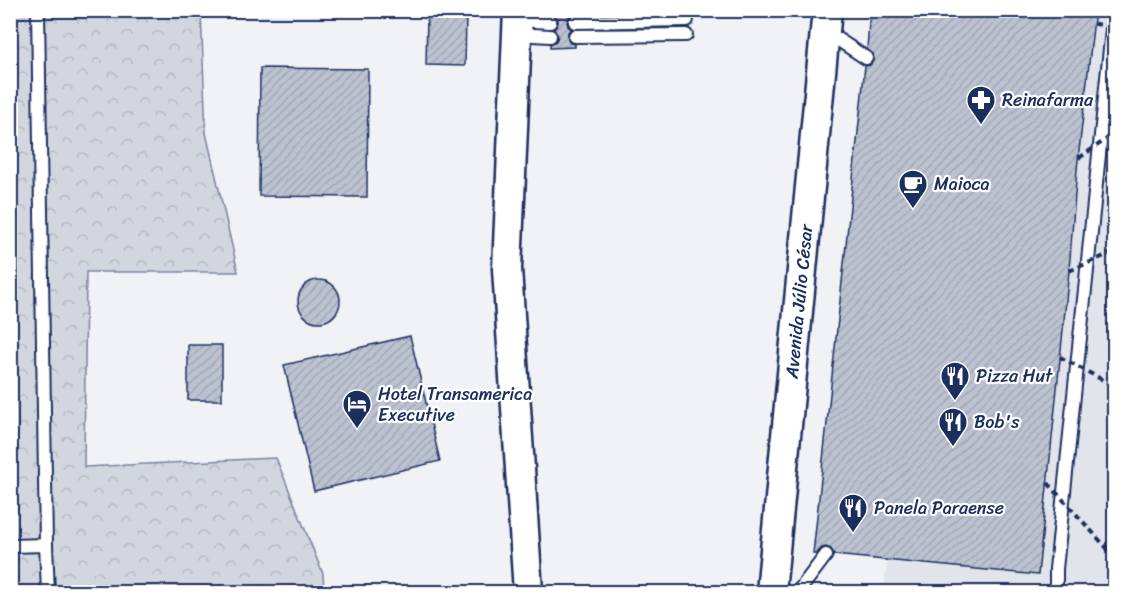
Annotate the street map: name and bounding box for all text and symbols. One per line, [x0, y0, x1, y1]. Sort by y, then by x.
pharmacy icon: Reinafarma [965, 84, 997, 126]
place label: Reinafarma [1002, 84, 1094, 116]
cafe icon: Maioca [897, 168, 929, 210]
place label: Maioca [934, 168, 990, 200]
street label: Avenida Júlio César [776, 221, 822, 381]
restaurant icon: Pizza Hut [939, 360, 971, 402]
place label: Pizza Hut [976, 360, 1053, 392]
place label: Hotel Transamerica Executive [378, 378, 532, 431]
hotel icon: Hotel Transamerica Executive [341, 388, 373, 430]
restaurant icon: Bob's [937, 406, 969, 448]
place label: Bob's [974, 406, 1020, 438]
restaurant icon: Panela Paraense [837, 492, 869, 534]
place label: Panela Paraense [874, 492, 1004, 524]

